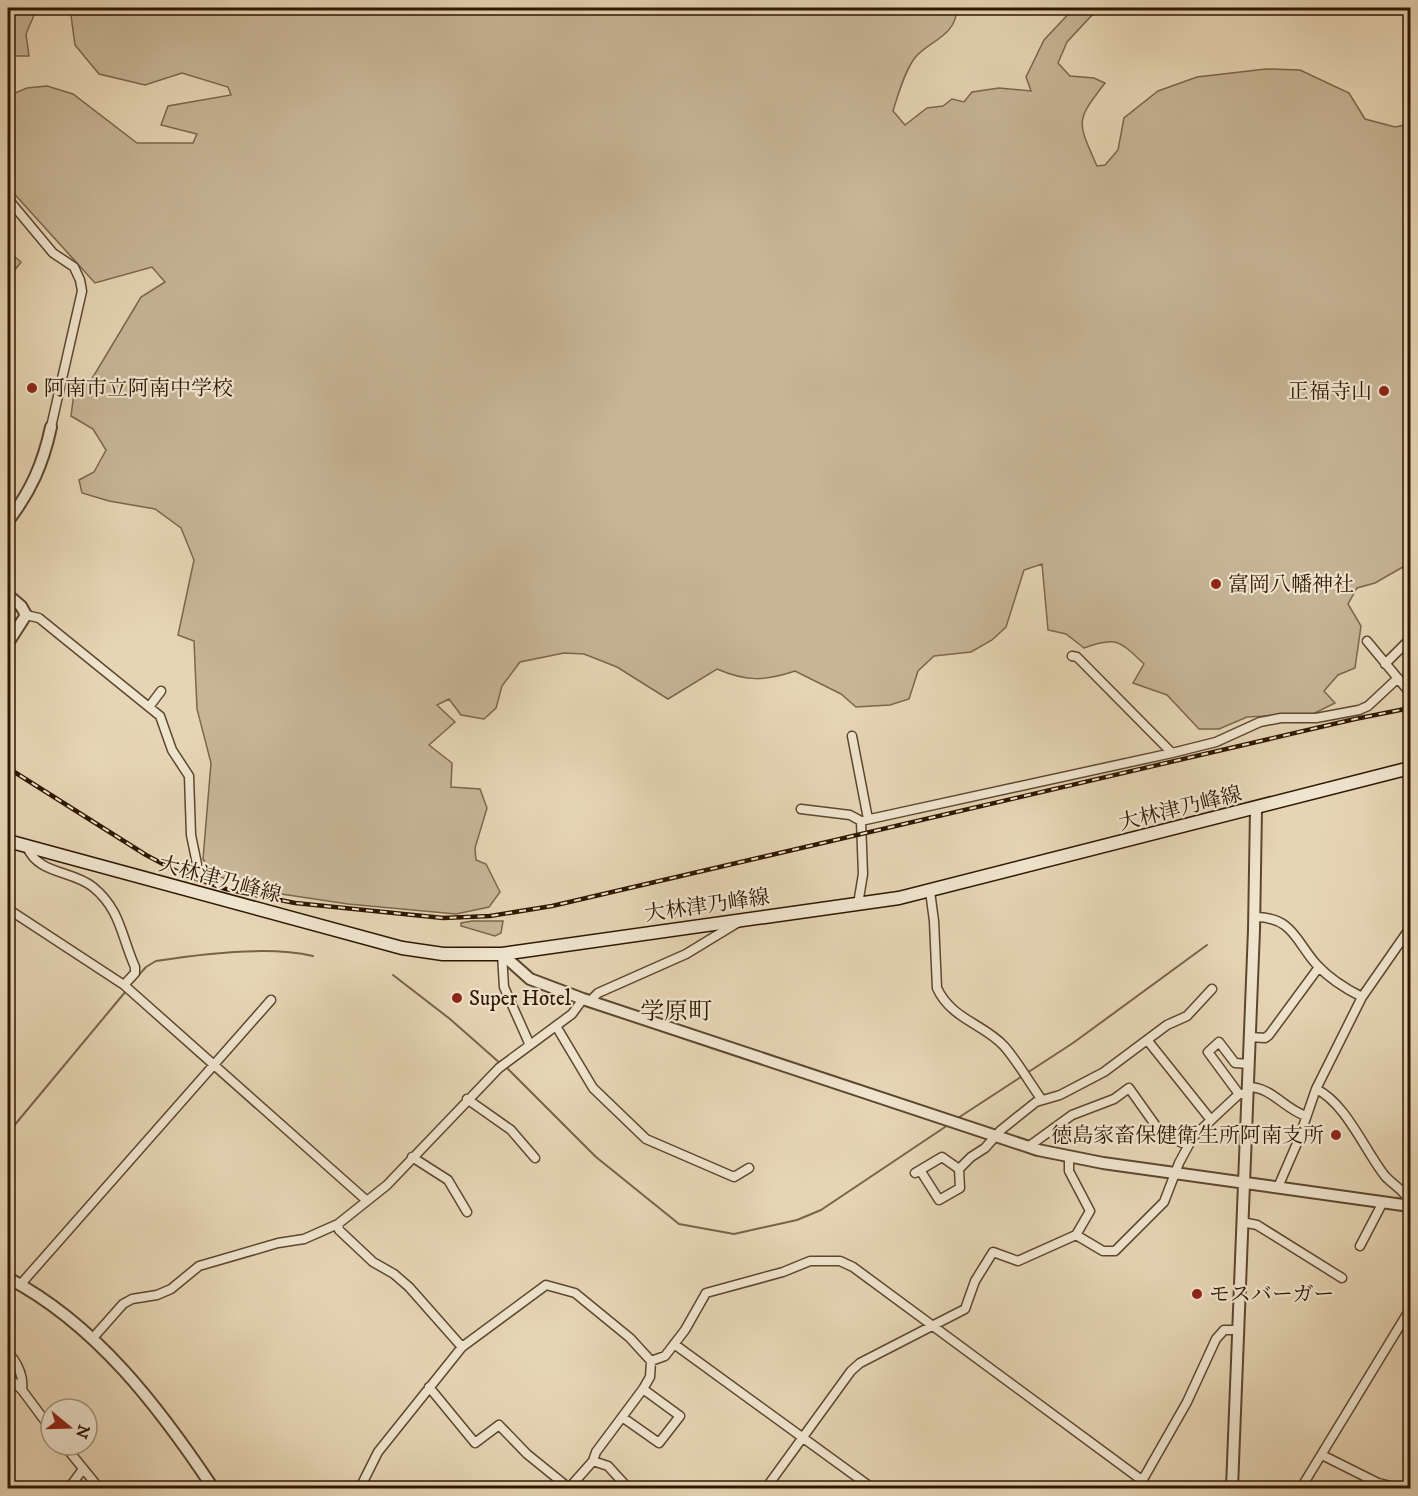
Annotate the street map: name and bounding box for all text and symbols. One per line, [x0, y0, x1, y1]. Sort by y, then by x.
place label: 阿南市立阿南中学校 [44, 376, 233, 402]
place label: 正福寺山 [1288, 379, 1372, 405]
marker: 阿南市立阿南中学校 [25, 381, 39, 395]
marker: 正福寺山 [1377, 384, 1391, 398]
place label: 富岡八幡神社 [1228, 572, 1354, 598]
marker: 富岡八幡神社 [1209, 577, 1223, 591]
street label: 大林津乃峰線 [1116, 781, 1245, 837]
street label: 大林津乃峰線 [156, 851, 284, 909]
street label: 大林津乃峰線 [643, 884, 771, 928]
place label: Super Hotel [469, 986, 572, 1012]
marker: Super Hotel [450, 991, 464, 1005]
district label: 学原町 [640, 997, 712, 1027]
place label: 徳島家畜保健衛生所阿南支所 [1051, 1123, 1324, 1149]
marker: 徳島家畜保健衛生所阿南支所 [1329, 1128, 1343, 1142]
place label: モスバーガー [1209, 1282, 1335, 1308]
marker: モスバーガー [1190, 1287, 1204, 1301]
north arrow [39, 1397, 99, 1457]
text: N [71, 1422, 94, 1441]

